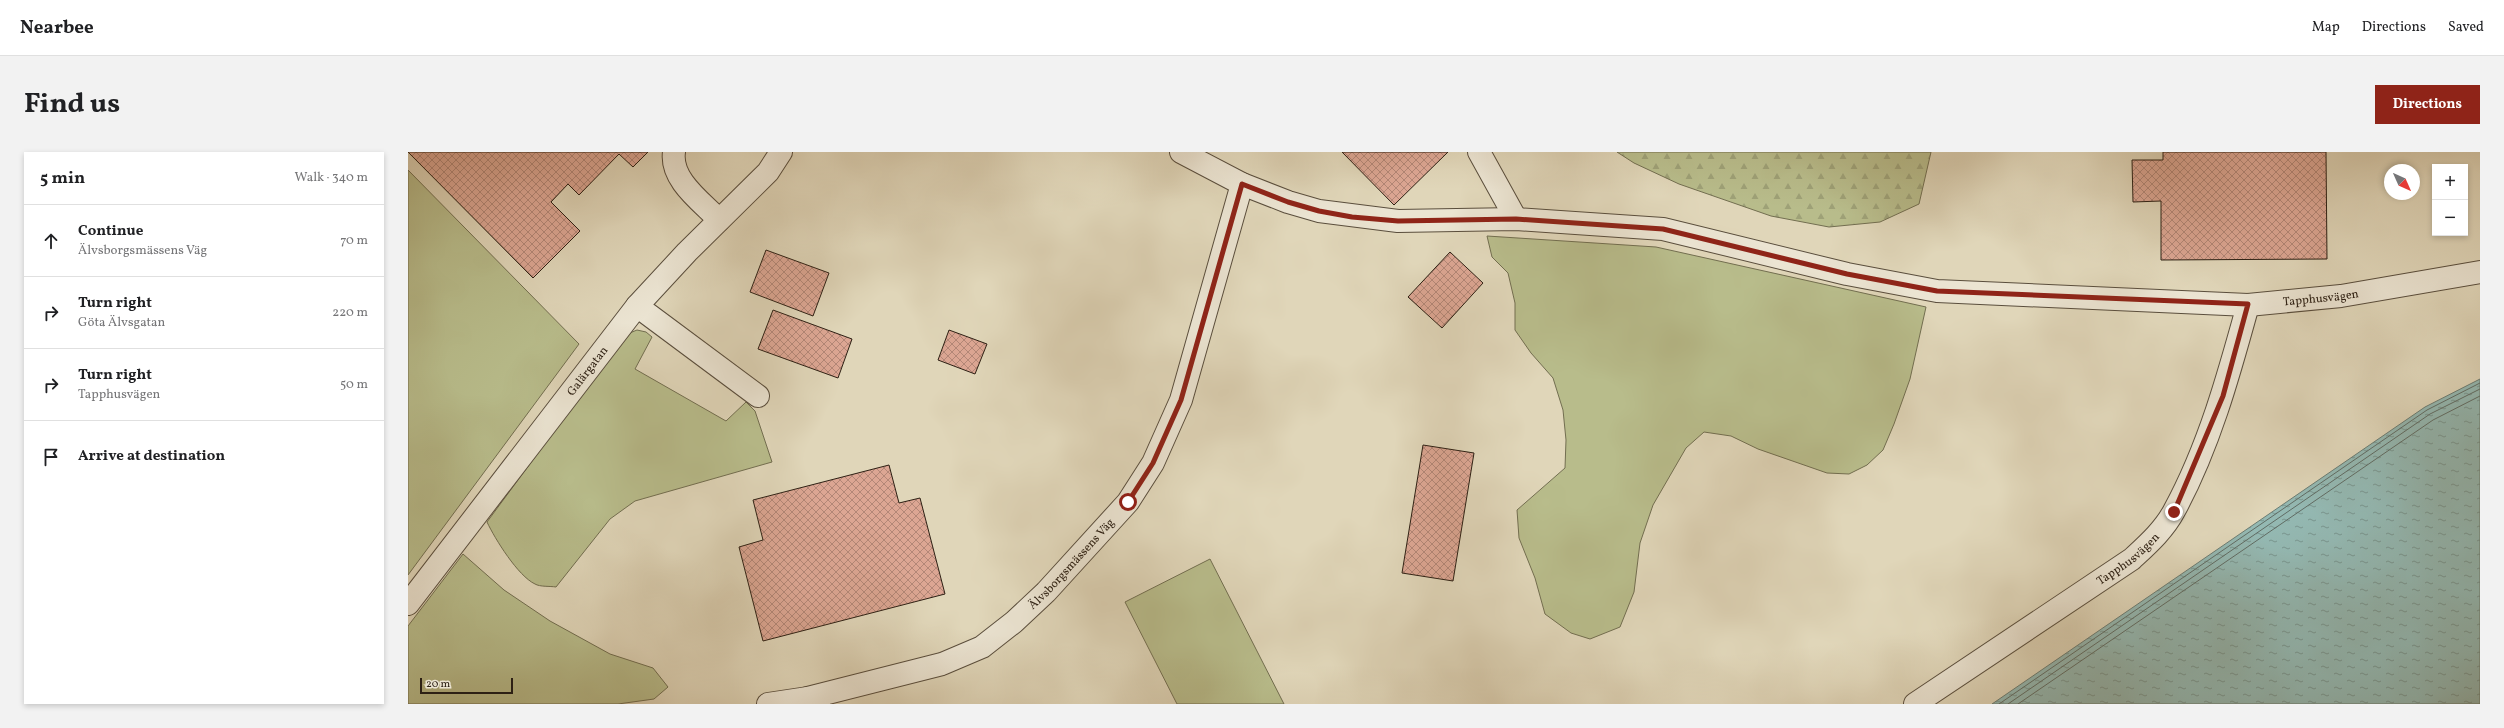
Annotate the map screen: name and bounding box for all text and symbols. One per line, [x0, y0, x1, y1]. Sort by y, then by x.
text: Nearbee [20, 15, 94, 41]
text: Map [2312, 18, 2340, 37]
text: Directions [2362, 18, 2426, 37]
text: Saved [2448, 18, 2484, 37]
text: Find us [24, 85, 120, 124]
button: Directions [2375, 85, 2480, 124]
north arrow [2384, 164, 2420, 200]
map controls [2432, 164, 2468, 236]
button: + [2432, 164, 2468, 200]
text: 5 min [40, 167, 85, 190]
text: Walk · 340 m [295, 169, 368, 187]
button: − [2432, 200, 2468, 236]
text: Continue [78, 221, 143, 242]
icon: ahead [40, 230, 62, 252]
text: 70 m [340, 232, 368, 250]
text: Älvsborgsmässens Väg [78, 242, 207, 260]
street label: Tapphusvägen [2282, 286, 2360, 311]
text: Turn right [78, 293, 152, 314]
icon: right [40, 302, 62, 324]
text: 220 m [332, 304, 368, 322]
text: Göta Älvsgatan [78, 314, 165, 332]
street label: Galärgatan [564, 343, 612, 400]
text: Turn right [78, 365, 152, 386]
icon: right [40, 374, 62, 396]
text: 50 m [340, 376, 368, 394]
text: Tapphusvägen [78, 386, 160, 404]
icon: arrive [40, 446, 62, 468]
text: Arrive at destination [78, 446, 225, 467]
route start [1119, 493, 1137, 511]
route end [2165, 503, 2183, 521]
street label: Älvsborgsmässens Väg [1025, 515, 1118, 613]
street label: Tapphusvägen [2094, 530, 2164, 589]
scale bar [420, 676, 513, 695]
text: 20 m [426, 677, 450, 692]

